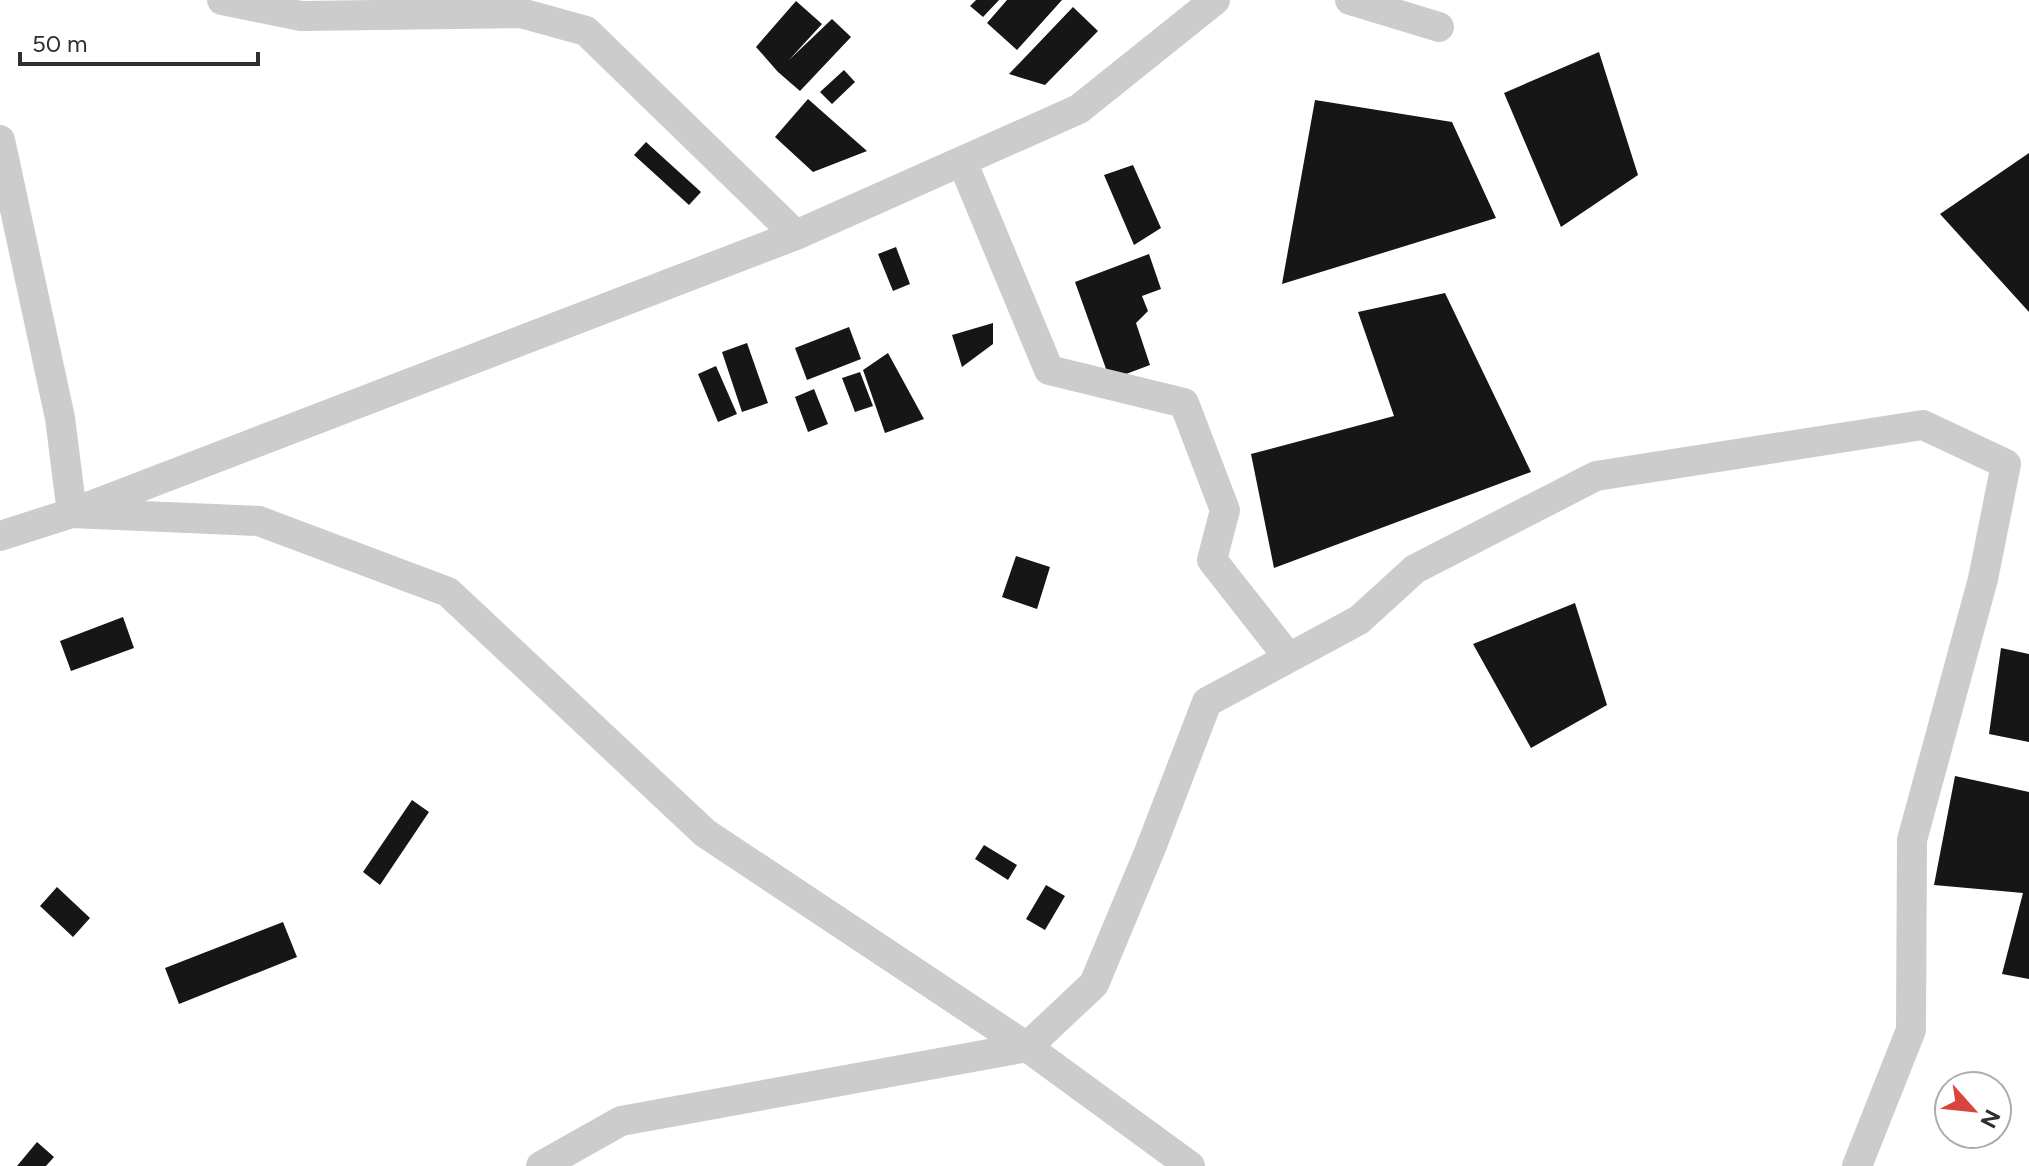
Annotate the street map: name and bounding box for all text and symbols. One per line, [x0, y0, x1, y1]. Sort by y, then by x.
scale bar [20, 16, 258, 66]
text: 50 m [32, 29, 88, 58]
north arrow [1933, 1070, 2013, 1150]
text: N [1974, 1105, 2006, 1133]

